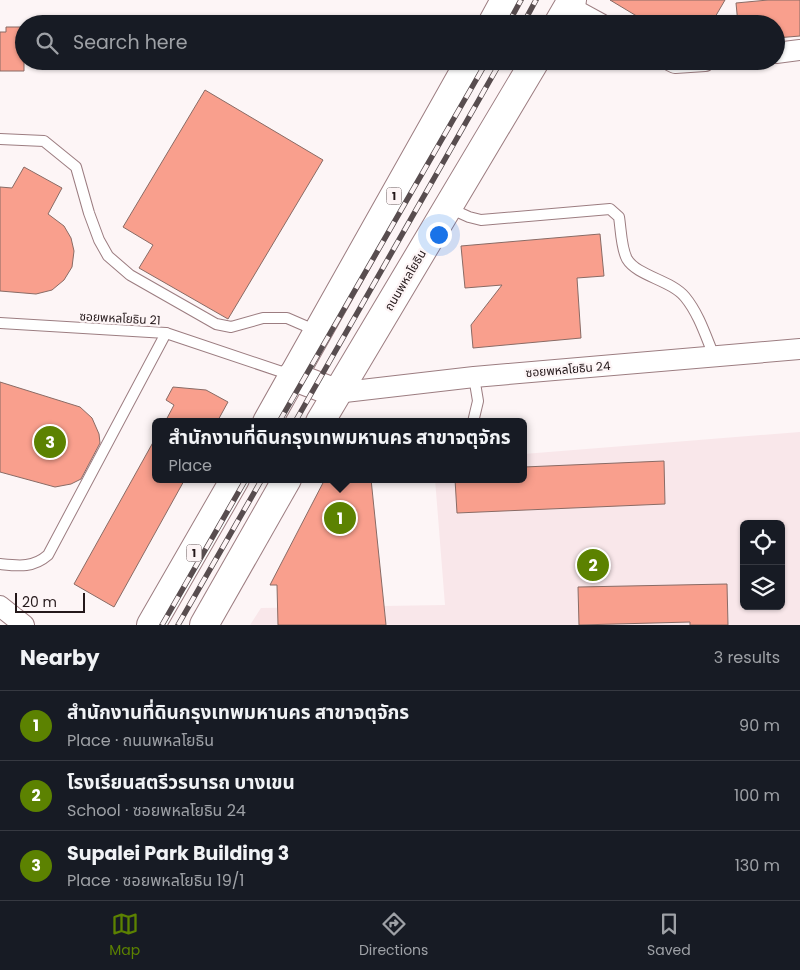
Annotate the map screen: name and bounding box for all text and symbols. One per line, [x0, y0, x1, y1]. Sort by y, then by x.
search box [15, 15, 785, 70]
icon: search [33, 29, 61, 57]
text: Search here [73, 29, 187, 56]
road number: 1 [386, 188, 402, 205]
your location [426, 222, 452, 248]
street label: ถนนพหลโยธิน [380, 246, 430, 314]
street label: ซอยพหลโยธิน 21 [79, 307, 161, 329]
street label: ซอยพหลโยธิน 24 [525, 357, 611, 381]
popup [152, 418, 527, 483]
pin: 3 [34, 423, 66, 461]
text: สำนักงานที่ดินกรุงเทพมหานคร สาขาจตุจักร [168, 424, 511, 451]
text: Place [168, 454, 212, 477]
pin: 1 [324, 499, 356, 537]
map controls [740, 520, 785, 610]
button: locate [740, 520, 785, 565]
road number: 1 [186, 544, 202, 562]
pin: 2 [577, 546, 609, 584]
button: layers [740, 565, 785, 610]
scale bar [15, 590, 85, 613]
text: 20 m [22, 592, 57, 612]
text: Nearby [20, 643, 100, 672]
text: 3 results [714, 646, 780, 669]
text: สำนักงานที่ดินกรุงเทพมหานคร สาขาจตุจักร [67, 699, 409, 726]
text: 1 [33, 714, 39, 737]
text: 90 m [739, 714, 780, 737]
text: Place · ถนนพหลโยธิน [67, 729, 214, 752]
text: โรงเรียนสตรีวรนารถ บางเขน [67, 769, 295, 796]
text: 2 [31, 784, 41, 807]
text: 100 m [734, 784, 780, 807]
text: School · ซอยพหลโยธิน 24 [67, 799, 246, 822]
text: Supalei Park Building 3 [67, 840, 289, 867]
text: 3 [31, 854, 41, 877]
text: 130 m [735, 854, 780, 877]
text: Place · ซอยพหลโยธิน 19/1 [67, 869, 245, 892]
tab: Map [109, 910, 140, 961]
tab: Directions [359, 910, 428, 961]
tab: Saved [647, 910, 691, 961]

